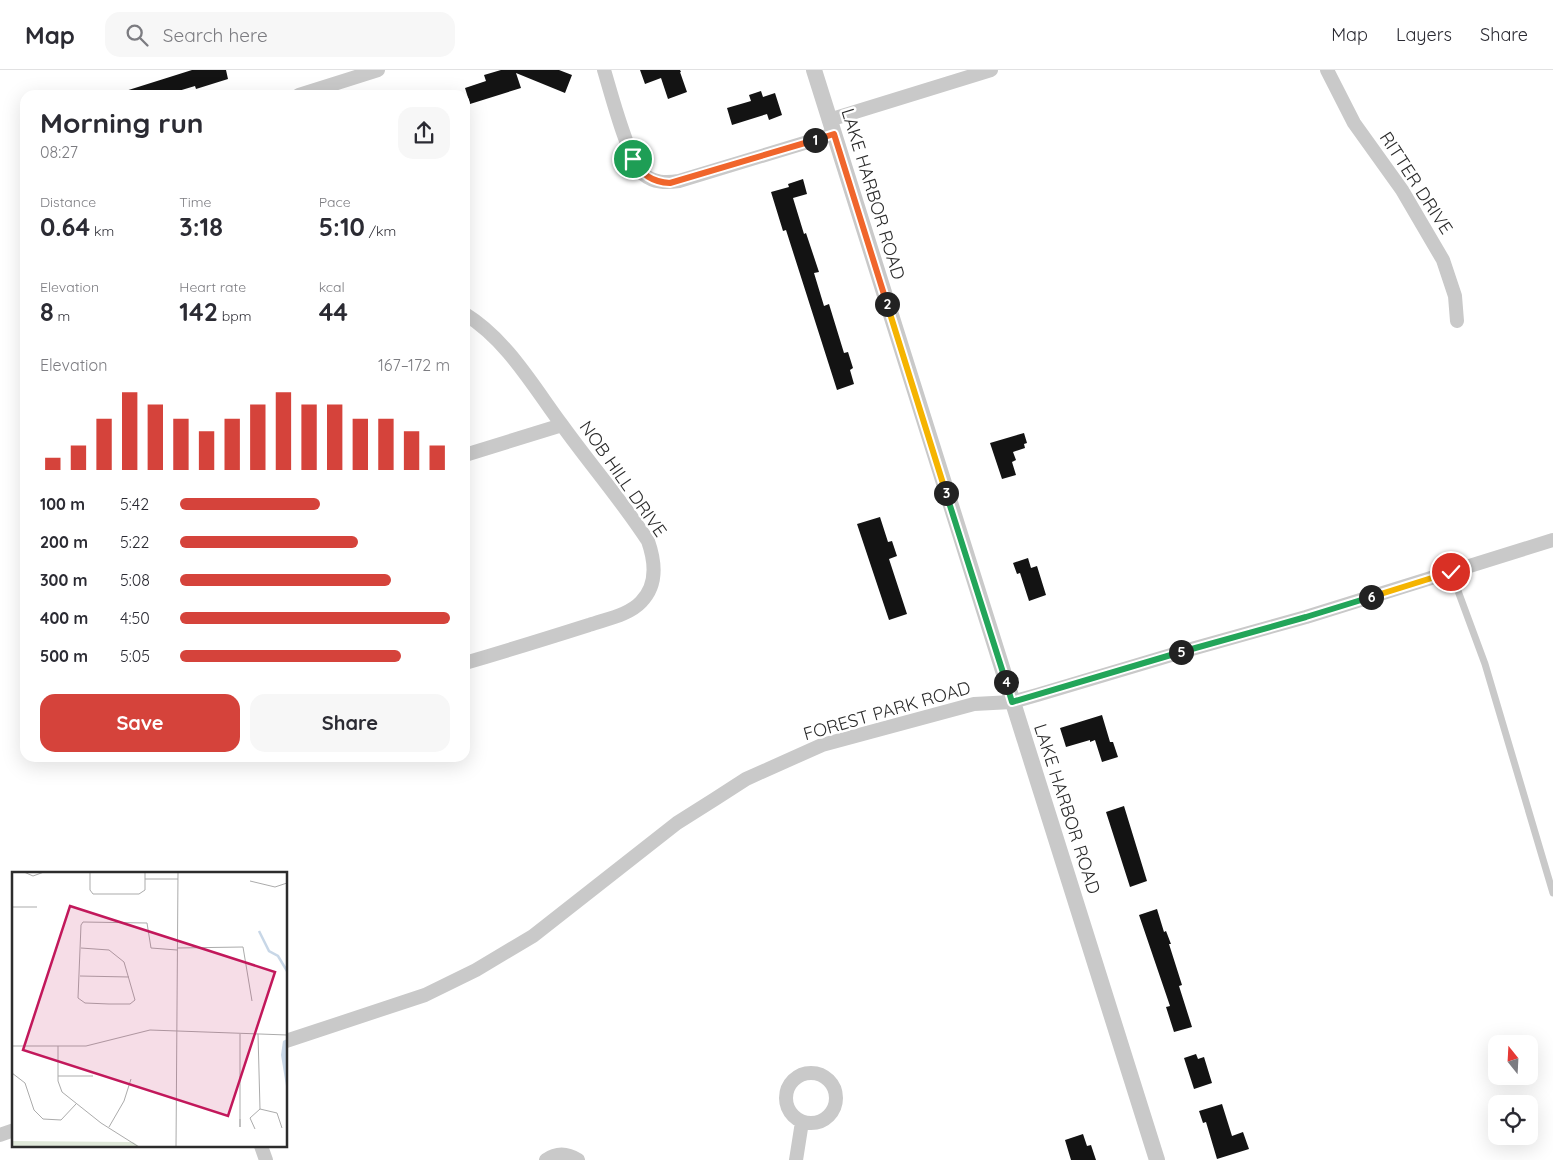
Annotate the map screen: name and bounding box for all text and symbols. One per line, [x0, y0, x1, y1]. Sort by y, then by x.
search box [105, 12, 455, 57]
text: Map [25, 20, 75, 50]
icon: search [123, 21, 151, 49]
text: Search here [163, 23, 268, 47]
text: Map [1331, 23, 1368, 46]
text: Layers [1396, 23, 1452, 46]
text: Share [1480, 23, 1528, 46]
text: Morning run [40, 105, 204, 140]
street label: LAKE HARBOR ROAD [836, 105, 910, 282]
button: share [398, 107, 450, 159]
street label: RITTER DRIVE [1375, 127, 1458, 238]
pin: 1 [802, 128, 828, 152]
text: 1 [813, 131, 818, 149]
pin [612, 138, 654, 180]
text: 08:27 [40, 142, 78, 162]
icon: arrive [619, 145, 647, 173]
text: Distance [40, 193, 96, 211]
text: Time [179, 193, 211, 211]
text: Pace [319, 193, 351, 211]
text: 0.64 [40, 211, 90, 242]
text: 3:18 [179, 211, 223, 242]
text: 5:10 [319, 211, 365, 242]
text: km [90, 222, 114, 240]
text: /km [365, 222, 396, 240]
text: Elevation [40, 278, 99, 296]
text: Heart rate [179, 278, 246, 296]
text: kcal [319, 278, 345, 296]
pin: 2 [874, 292, 900, 316]
text: 2 [884, 295, 891, 313]
text: 8 [40, 296, 54, 327]
text: 142 [179, 296, 218, 327]
text: 44 [319, 296, 348, 327]
text: m [54, 307, 70, 325]
text: bpm [218, 307, 252, 325]
text: Elevation [40, 355, 107, 375]
text: 167–172 m [378, 355, 450, 375]
street label: NOB HILL DRIVE [575, 416, 672, 541]
pin: 3 [934, 480, 958, 506]
text: 3 [943, 484, 950, 502]
text: 100 m [40, 494, 85, 514]
text: 5:42 [120, 494, 149, 514]
text: 200 m [40, 532, 88, 552]
text: 5:22 [120, 532, 149, 552]
pin [1430, 551, 1472, 593]
icon: check [1437, 558, 1465, 586]
text: 300 m [40, 570, 87, 590]
text: 5:08 [120, 570, 150, 590]
pin: 6 [1358, 584, 1384, 610]
text: 6 [1368, 588, 1375, 606]
text: 400 m [40, 608, 88, 628]
text: 4:50 [120, 608, 150, 628]
pin: 5 [1168, 640, 1194, 664]
text: 5 [1177, 643, 1186, 661]
text: 500 m [40, 646, 88, 666]
text: 5:05 [120, 646, 150, 666]
pin: 4 [994, 670, 1018, 694]
text: 4 [1002, 673, 1011, 691]
street label: FOREST PARK ROAD [801, 676, 973, 745]
button: Save [40, 694, 240, 752]
button: Share [250, 694, 450, 752]
street label: LAKE HARBOR ROAD [1029, 721, 1106, 897]
inset map [12, 872, 288, 1148]
north arrow [1488, 1035, 1538, 1085]
map controls [1488, 1035, 1538, 1145]
button: locate [1488, 1095, 1538, 1145]

